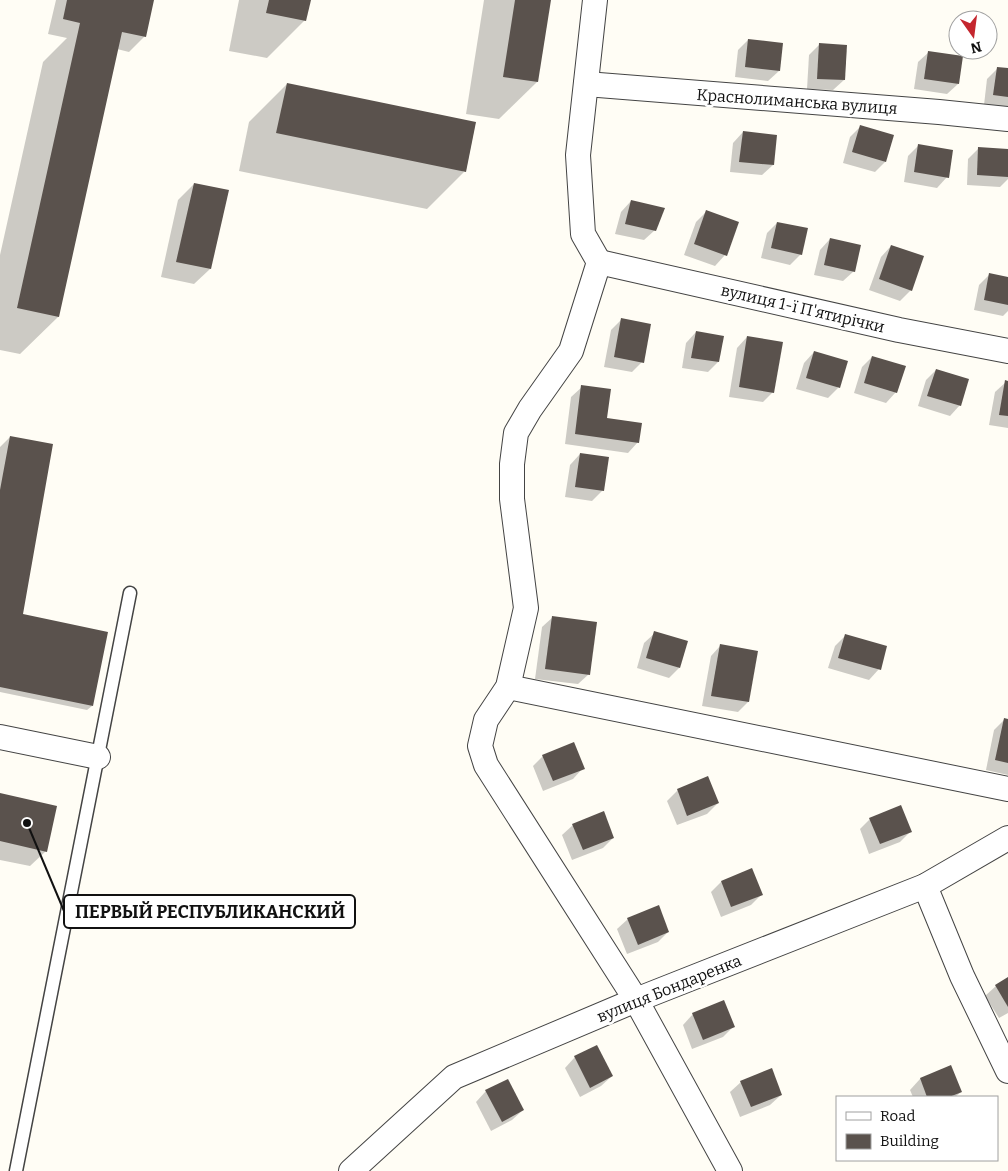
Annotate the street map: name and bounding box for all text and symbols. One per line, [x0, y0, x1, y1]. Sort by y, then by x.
north arrow [948, 10, 998, 60]
text: N [969, 38, 983, 57]
street label: Краснолиманська вулиця [696, 85, 898, 118]
street label: вулиця 1-ї П'ятирічки [719, 280, 887, 337]
callout: ПЕРВЫЙ РЕСПУБЛИКАНСКИЙ [64, 895, 355, 928]
text: ПЕРВЫЙ РЕСПУБЛИКАНСКИЙ [75, 900, 345, 923]
street label: вулиця Бондаренка [594, 951, 744, 1026]
legend [836, 1096, 998, 1161]
text: Road [880, 1107, 915, 1125]
text: Building [880, 1132, 939, 1150]

